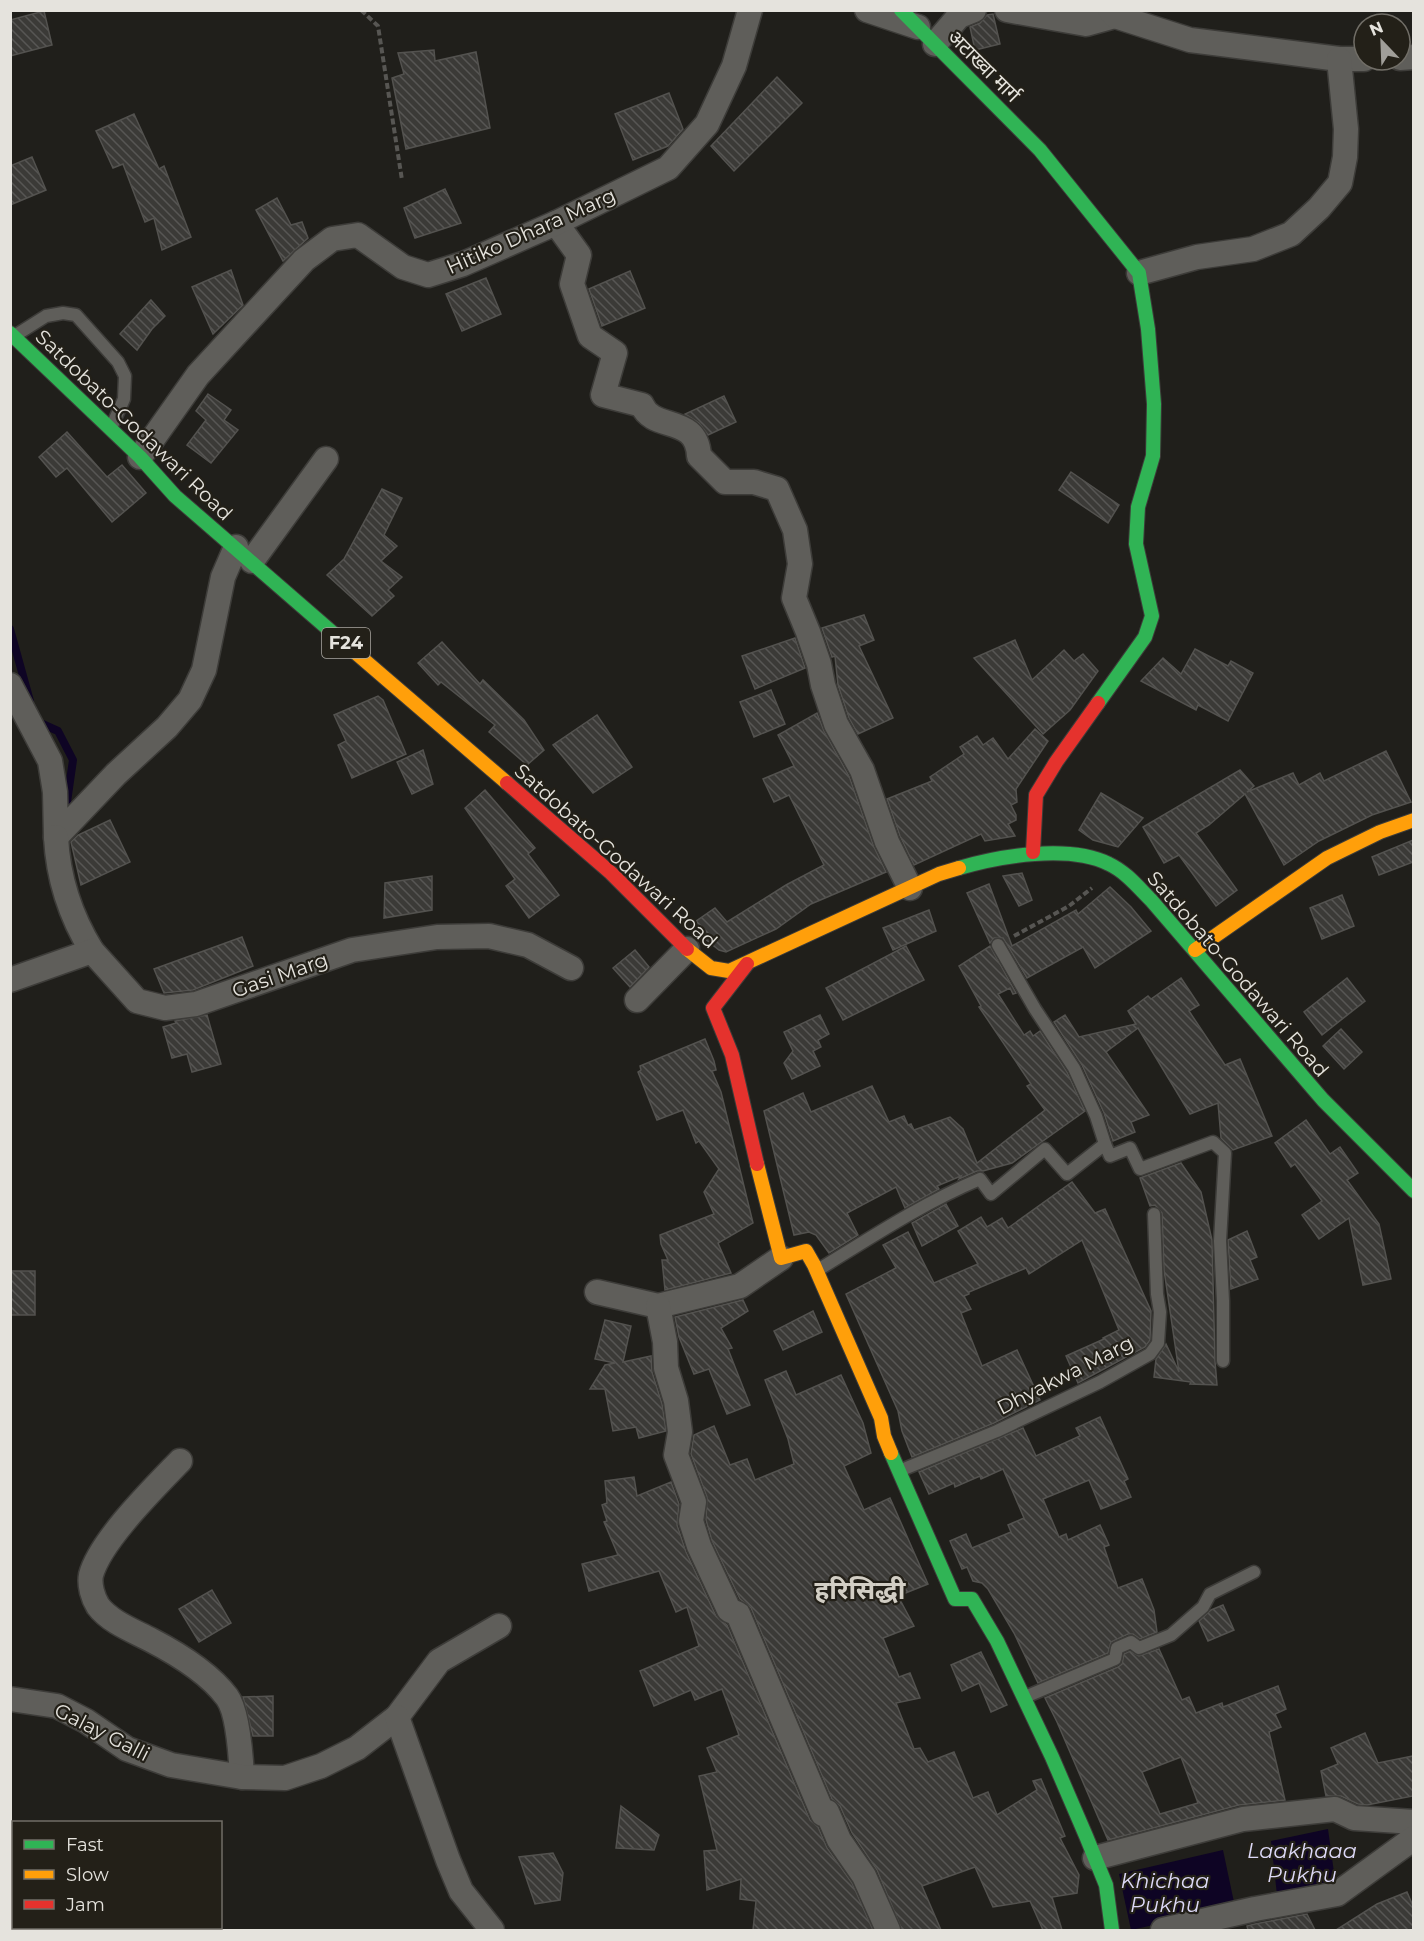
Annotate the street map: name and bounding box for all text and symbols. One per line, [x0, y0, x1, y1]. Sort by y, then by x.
north arrow [1352, 12, 1412, 72]
text: N [1367, 17, 1386, 40]
street label: अटाख्वा मार्ग [943, 25, 1026, 108]
street label: Hitiko Dhara Marg [443, 183, 619, 279]
street label: Satdobato-Godawari Road [31, 325, 237, 525]
road number: F24 [322, 628, 370, 658]
street label: Satdobato-Godawari Road [510, 759, 722, 953]
street label: Satdobato-Godawari Road [1142, 866, 1334, 1082]
street label: Gasi Marg [229, 947, 331, 1003]
street label: Dhyakwa Marg [993, 1330, 1137, 1420]
district label: हरिसिद्धी [815, 1574, 907, 1606]
street label: Galay Galli [50, 1698, 154, 1766]
legend [12, 1821, 222, 1929]
text: Fast [66, 1834, 104, 1856]
water label: Laakhaaa Pukhu [1247, 1838, 1357, 1887]
text: Slow [66, 1864, 109, 1886]
water label: Khichaa Pukhu [1120, 1868, 1210, 1917]
text: Jam [65, 1894, 105, 1916]

